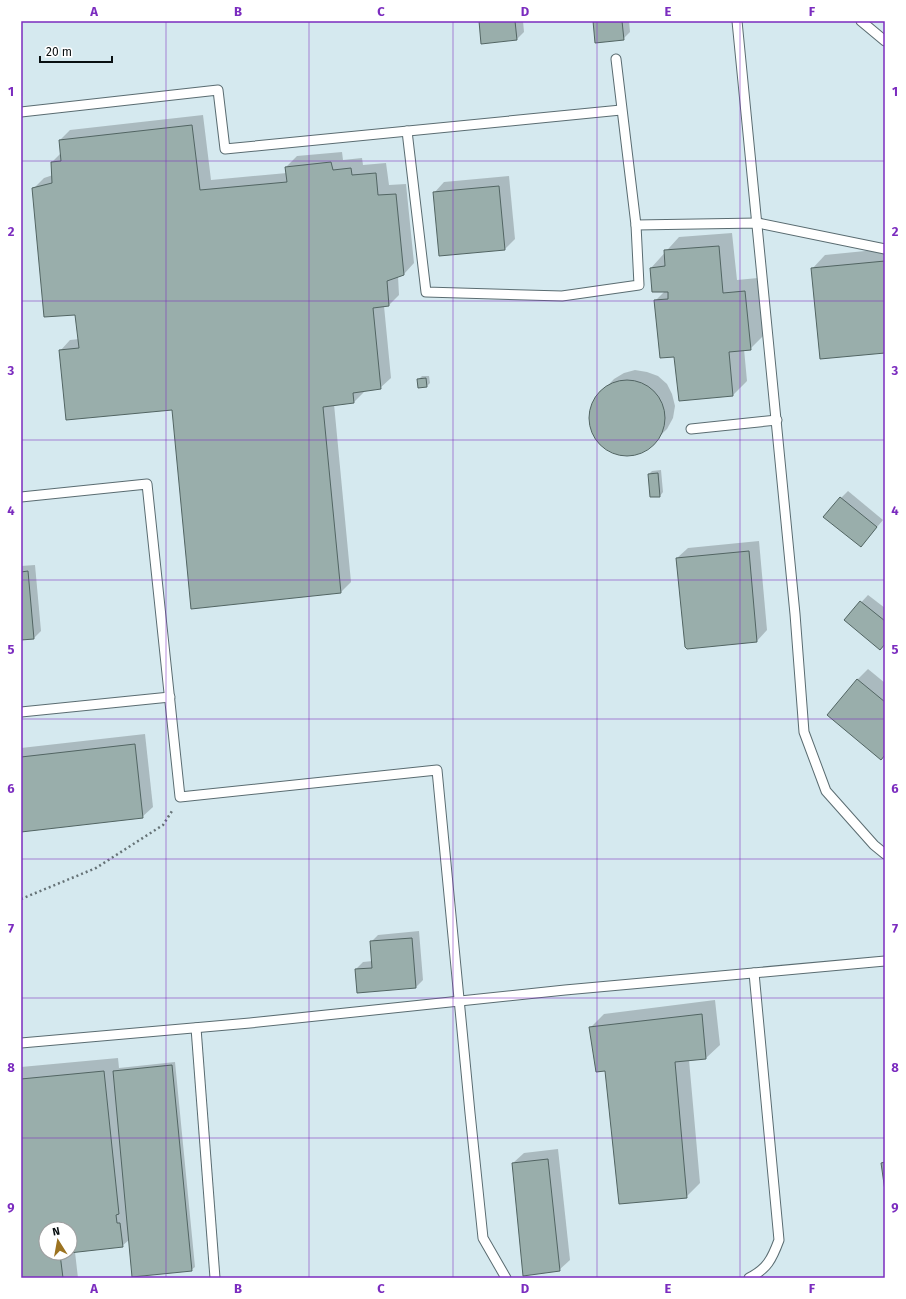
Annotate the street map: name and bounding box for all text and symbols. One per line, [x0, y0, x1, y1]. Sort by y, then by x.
text: A [89, 4, 98, 19]
text: B [234, 4, 242, 19]
text: C [377, 4, 385, 19]
text: D [521, 4, 530, 19]
text: E [665, 4, 672, 19]
text: F [809, 4, 816, 19]
scale bar [40, 38, 112, 64]
text: 20 m [46, 45, 72, 59]
text: 1 [8, 84, 14, 99]
text: 1 [892, 84, 898, 99]
text: 2 [8, 224, 15, 239]
text: 2 [892, 224, 899, 239]
text: 3 [7, 363, 15, 378]
text: 3 [891, 363, 899, 378]
text: 4 [7, 503, 15, 518]
text: 4 [891, 503, 899, 518]
text: 5 [8, 642, 15, 657]
text: 5 [892, 642, 899, 657]
text: 6 [7, 781, 15, 796]
text: 6 [891, 781, 899, 796]
text: 7 [8, 921, 14, 936]
text: 7 [892, 921, 898, 936]
text: 8 [7, 1060, 15, 1075]
text: 8 [891, 1060, 899, 1075]
text: 9 [7, 1200, 15, 1215]
text: 9 [891, 1200, 899, 1215]
north arrow [38, 1221, 78, 1261]
text: N [51, 1225, 61, 1239]
text: A [89, 1281, 98, 1296]
text: B [234, 1281, 242, 1296]
text: C [377, 1281, 385, 1296]
text: D [521, 1281, 530, 1296]
text: E [665, 1281, 672, 1296]
text: F [809, 1281, 816, 1296]

